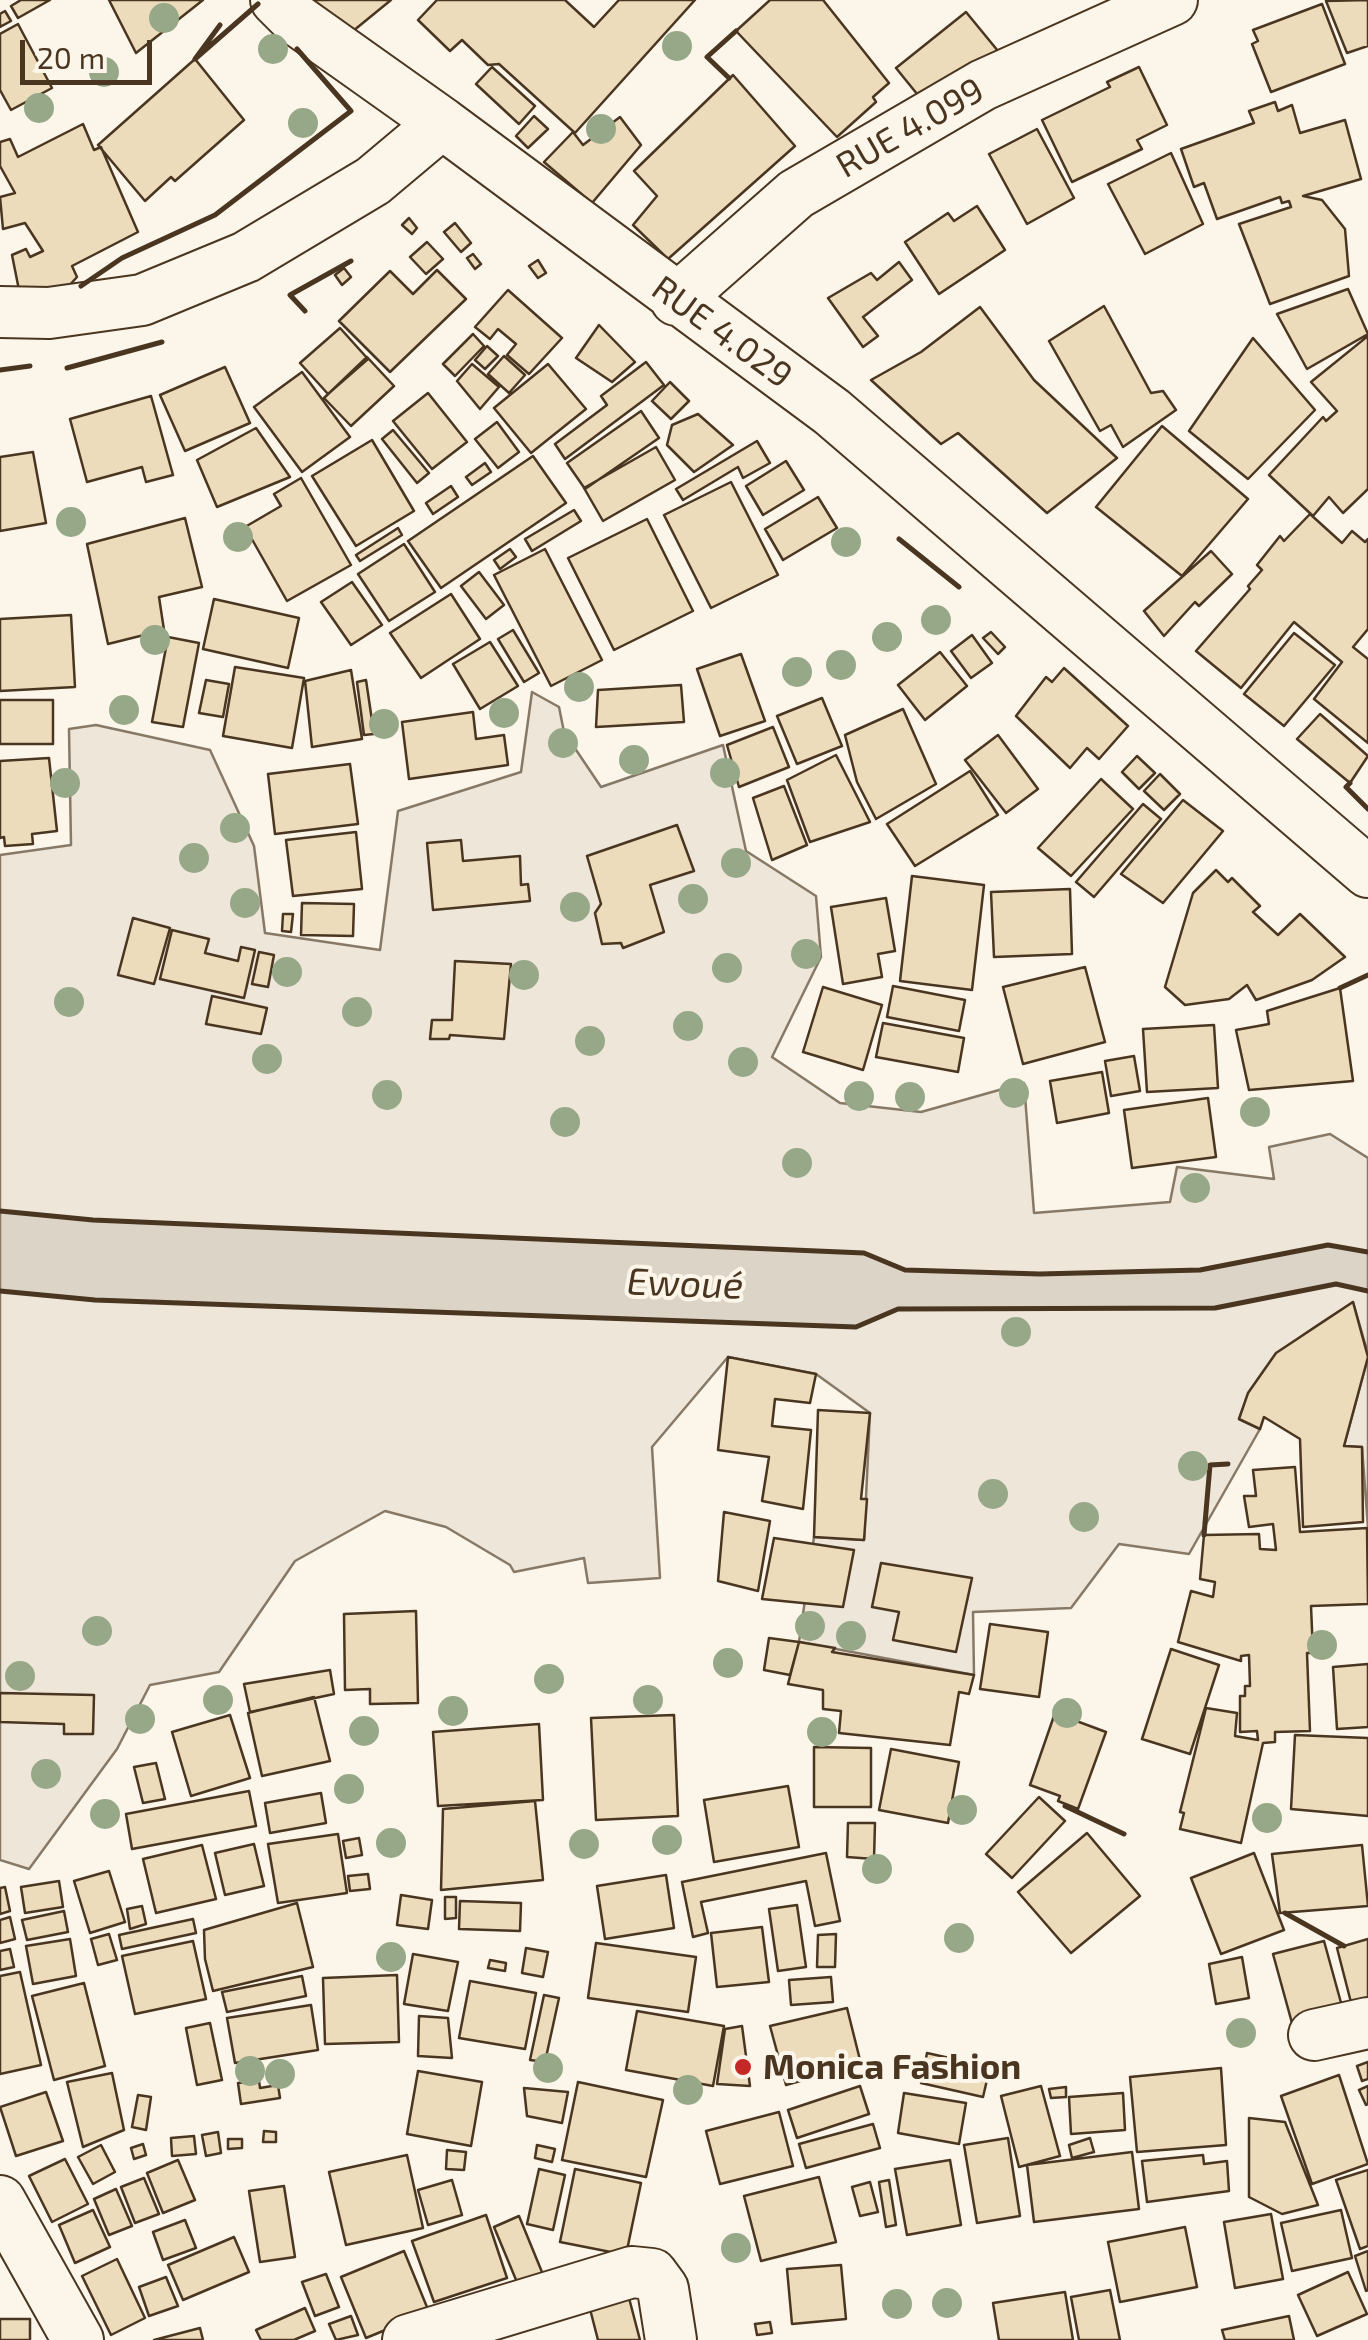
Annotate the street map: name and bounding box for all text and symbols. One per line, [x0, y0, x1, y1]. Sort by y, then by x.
scale bar [25, 20, 158, 82]
text: 20 m [37, 39, 105, 75]
street label: RUE 4.099 [829, 69, 991, 187]
street label: RUE 4.029 [644, 267, 800, 397]
water label: Ewoué [626, 1259, 744, 1309]
place label: Monica Fashion [763, 2046, 1021, 2088]
marker: Monica Fashion [732, 2056, 754, 2078]

